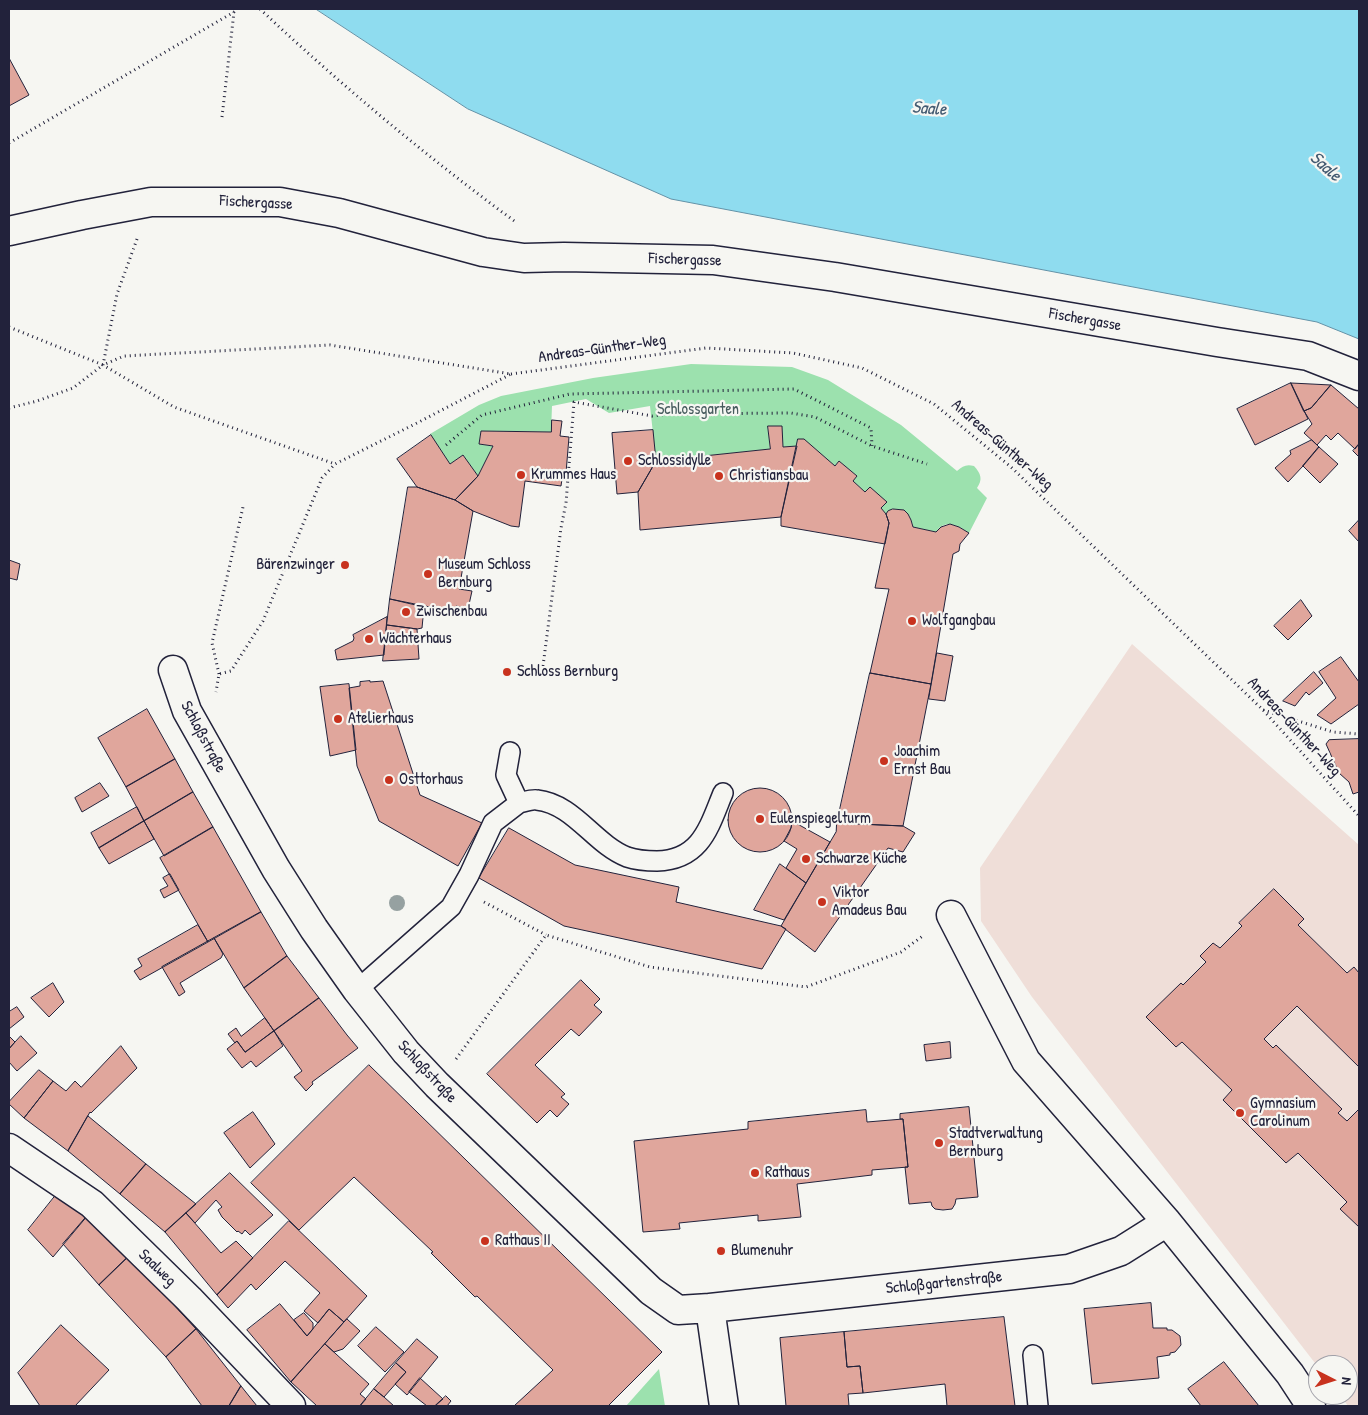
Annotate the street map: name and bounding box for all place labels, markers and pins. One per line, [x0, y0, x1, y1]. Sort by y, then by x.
place label: Schlossidylle [638, 451, 711, 471]
marker: Schlossidylle [622, 455, 634, 467]
place label: Krummes Haus [531, 465, 616, 485]
place label: Christiansbau [729, 466, 808, 486]
marker: Krummes Haus [515, 469, 527, 481]
marker: Christiansbau [713, 470, 725, 482]
place label: Bärenzwinger [256, 555, 335, 575]
place label: Museum Schloss Bernburg [438, 555, 531, 593]
marker: Bärenzwinger [339, 559, 351, 571]
marker: Museum Schloss Bernburg [422, 568, 434, 580]
place label: Zwischenbau [416, 602, 487, 622]
marker: Zwischenbau [400, 606, 412, 618]
place label: Wolfgangbau [922, 611, 995, 631]
marker: Wolfgangbau [906, 615, 918, 627]
place label: Wächterhaus [379, 629, 452, 649]
marker: Wächterhaus [363, 633, 375, 645]
place label: Schloss Bernburg [517, 662, 618, 682]
marker: Schloss Bernburg [501, 666, 513, 678]
place label: Atelierhaus [348, 709, 414, 729]
marker: Atelierhaus [332, 713, 344, 725]
place label: Joachim Ernst Bau [894, 742, 951, 780]
marker: Joachim Ernst Bau [878, 755, 890, 767]
place label: Osttorhaus [399, 770, 463, 790]
marker: Osttorhaus [383, 774, 395, 786]
place label: Eulenspiegelturm [770, 809, 871, 829]
marker: Eulenspiegelturm [754, 813, 766, 825]
place label: Schwarze Küche [816, 849, 907, 869]
marker: Schwarze Küche [800, 853, 812, 865]
place label: Viktor Amadeus Bau [832, 883, 907, 921]
marker: Viktor Amadeus Bau [816, 896, 828, 908]
place label: Gymnasium Carolinum [1250, 1094, 1316, 1132]
marker: Gymnasium Carolinum [1234, 1107, 1246, 1119]
place label: Stadtverwaltung Bernburg [949, 1124, 1043, 1162]
marker: Stadtverwaltung Bernburg [933, 1137, 945, 1149]
place label: Rathaus [765, 1163, 810, 1183]
marker: Rathaus [749, 1167, 761, 1179]
place label: Rathaus II [495, 1231, 551, 1251]
marker: Rathaus II [479, 1235, 491, 1247]
place label: Blumenuhr [731, 1241, 794, 1261]
marker: Blumenuhr [715, 1245, 727, 1257]

